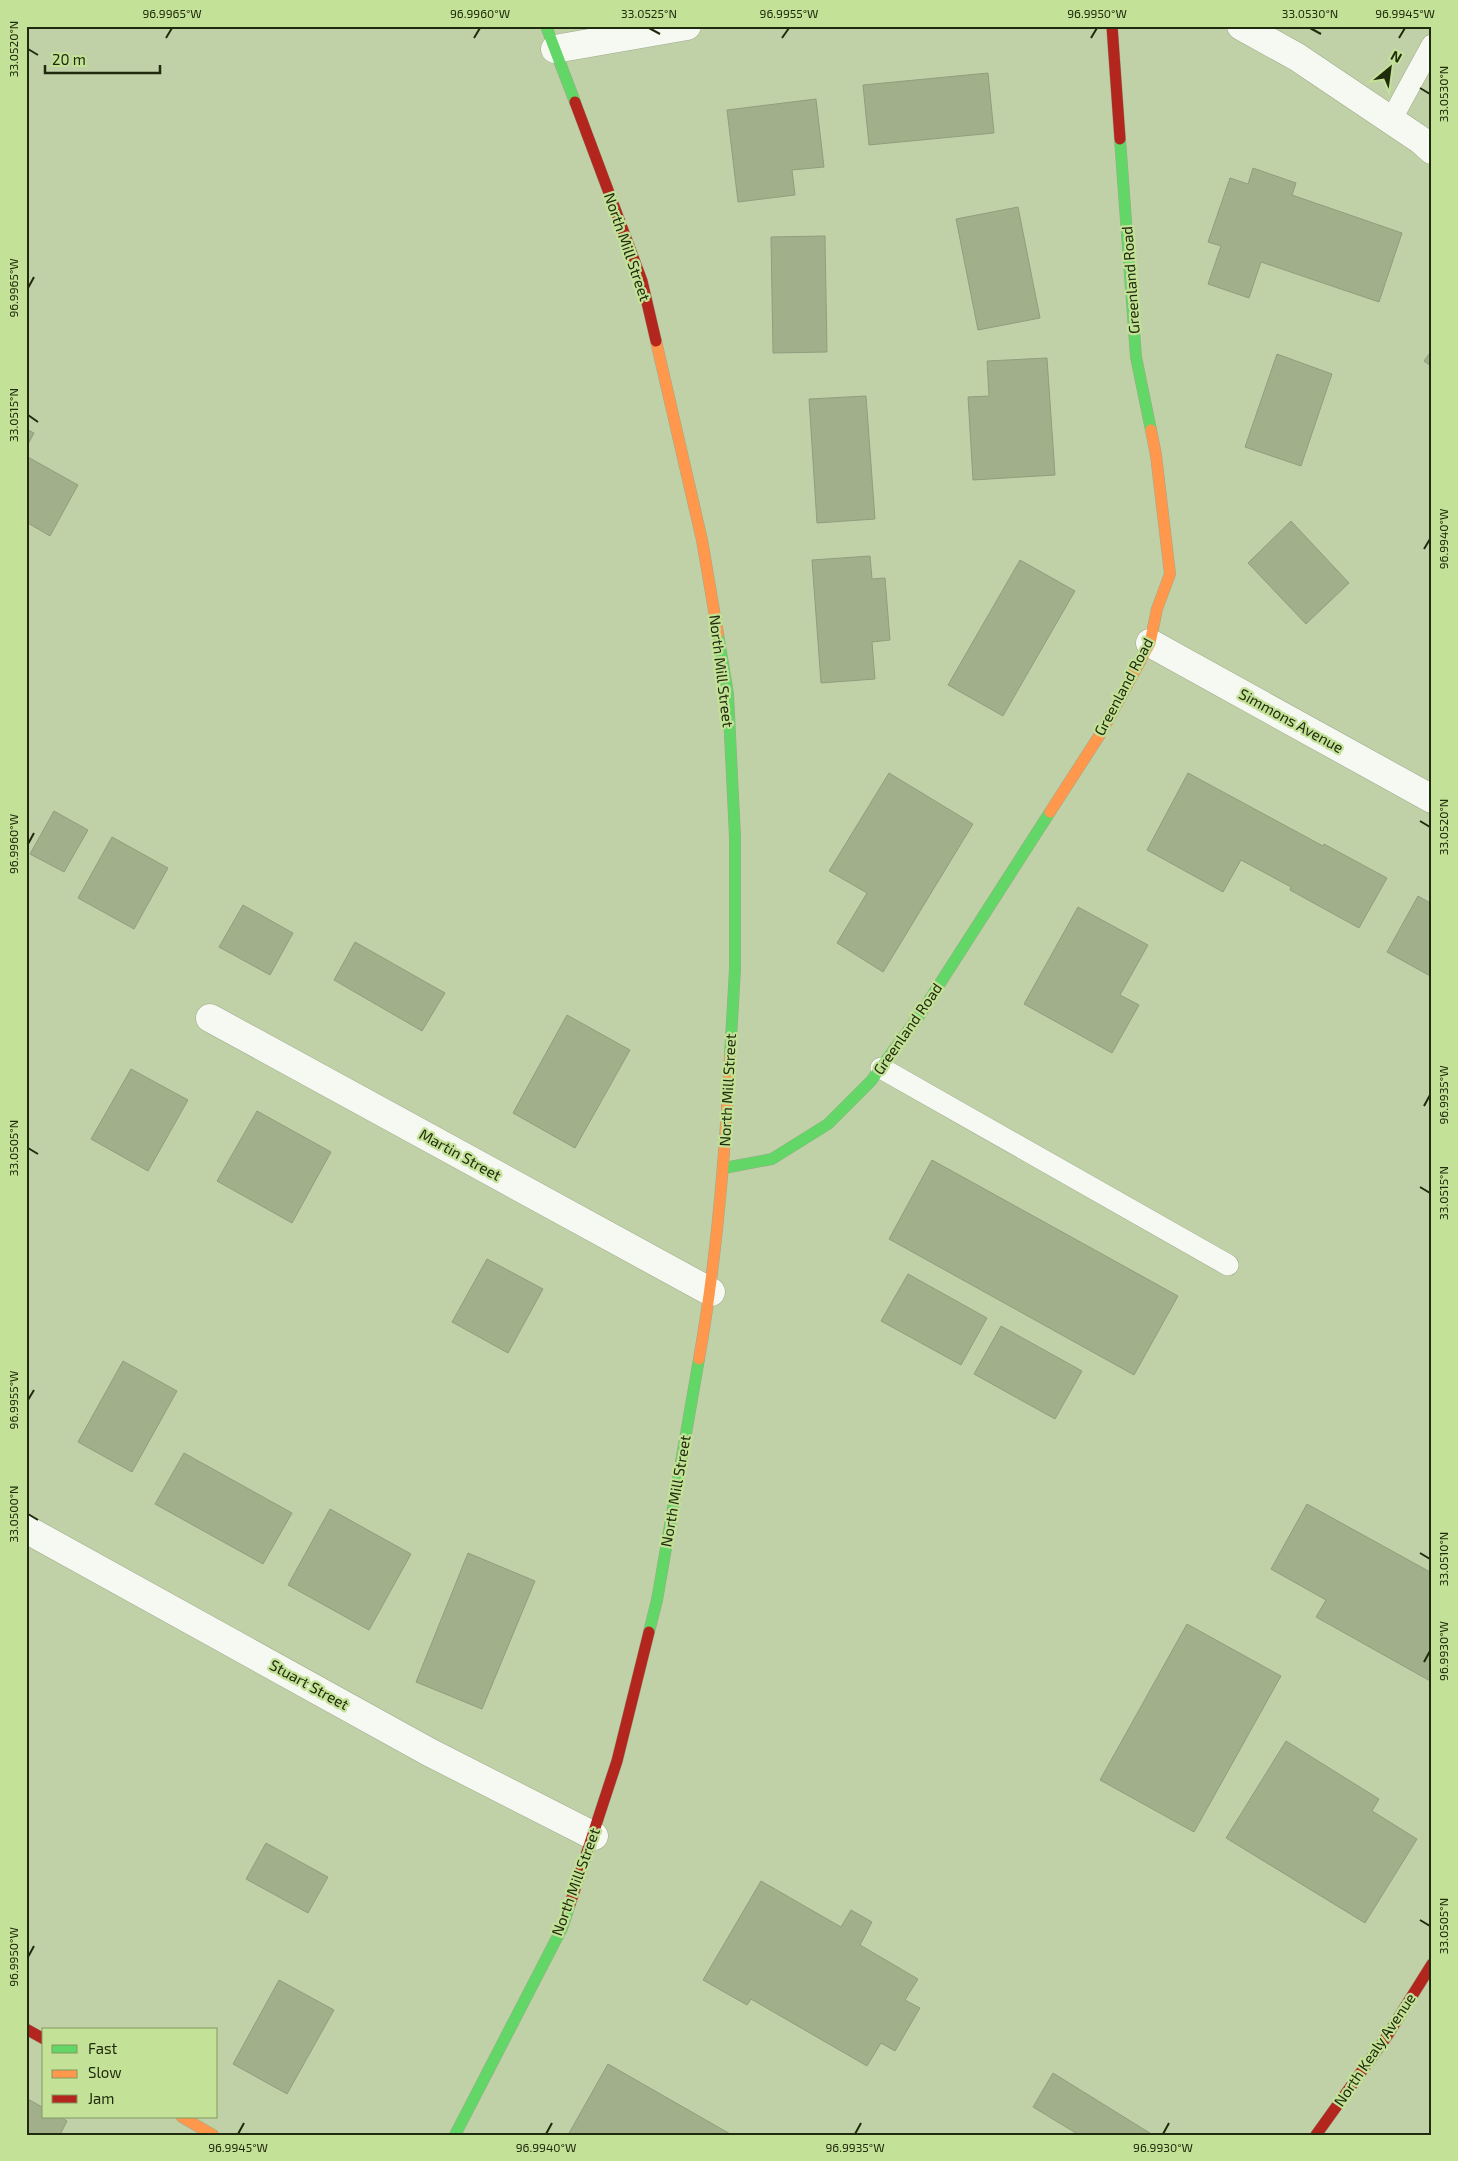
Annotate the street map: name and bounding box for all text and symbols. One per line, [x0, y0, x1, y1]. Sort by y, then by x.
text: 96.9965°W [142, 6, 202, 20]
text: 96.9960°W [450, 6, 510, 20]
text: 33.0525°N [621, 6, 677, 20]
text: 96.9955°W [760, 6, 818, 20]
text: 96.9950°W [1067, 6, 1127, 20]
text: 33.0530°N [1282, 6, 1338, 20]
text: 96.9945°W [1375, 6, 1435, 20]
text: 33.0520°N [6, 21, 20, 77]
scale bar [45, 42, 160, 74]
north arrow [1366, 42, 1416, 92]
text: N [1388, 46, 1405, 66]
text: 20 m [52, 50, 86, 68]
text: 33.0530°N [1436, 66, 1450, 122]
street label: North Mill Street [601, 190, 655, 303]
street label: Greenland Road [1117, 226, 1143, 335]
text: 96.9965°W [6, 258, 20, 318]
text: 33.0515°N [6, 388, 20, 442]
text: 96.9940°W [1436, 509, 1450, 569]
street label: North Mill Street [706, 614, 738, 728]
street label: Greenland Road [1090, 635, 1156, 738]
street label: Simmons Avenue [1236, 684, 1347, 756]
text: 33.0520°N [1436, 799, 1450, 855]
text: 96.9960°W [6, 814, 20, 874]
street label: Greenland Road [869, 979, 946, 1078]
street label: North Mill Street [715, 1033, 739, 1147]
text: 96.9935°W [1436, 1065, 1450, 1125]
text: 33.0505°N [6, 1120, 20, 1176]
street label: Martin Street [417, 1124, 505, 1184]
text: 33.0515°N [1436, 1166, 1450, 1220]
text: 96.9955°W [6, 1371, 20, 1429]
street label: North Mill Street [656, 1433, 694, 1548]
text: 33.0500°N [6, 1485, 20, 1543]
text: 33.0510°N [1436, 1532, 1450, 1586]
text: 96.9930°W [1436, 1621, 1450, 1681]
street label: Stuart Street [267, 1655, 352, 1713]
street label: North Mill Street [547, 1825, 603, 1938]
text: 33.0505°N [1436, 1898, 1450, 1954]
text: 96.9950°W [6, 1927, 20, 1987]
street label: North Kealy Avenue [1330, 1989, 1419, 2110]
legend [42, 2028, 218, 2118]
text: Fast [88, 2039, 118, 2057]
text: Slow [88, 2063, 122, 2081]
text: Jam [88, 2089, 114, 2107]
text: 96.9945°W [208, 2140, 268, 2154]
text: 96.9940°W [516, 2140, 576, 2154]
text: 96.9935°W [825, 2140, 885, 2154]
text: 96.9930°W [1133, 2140, 1193, 2154]

